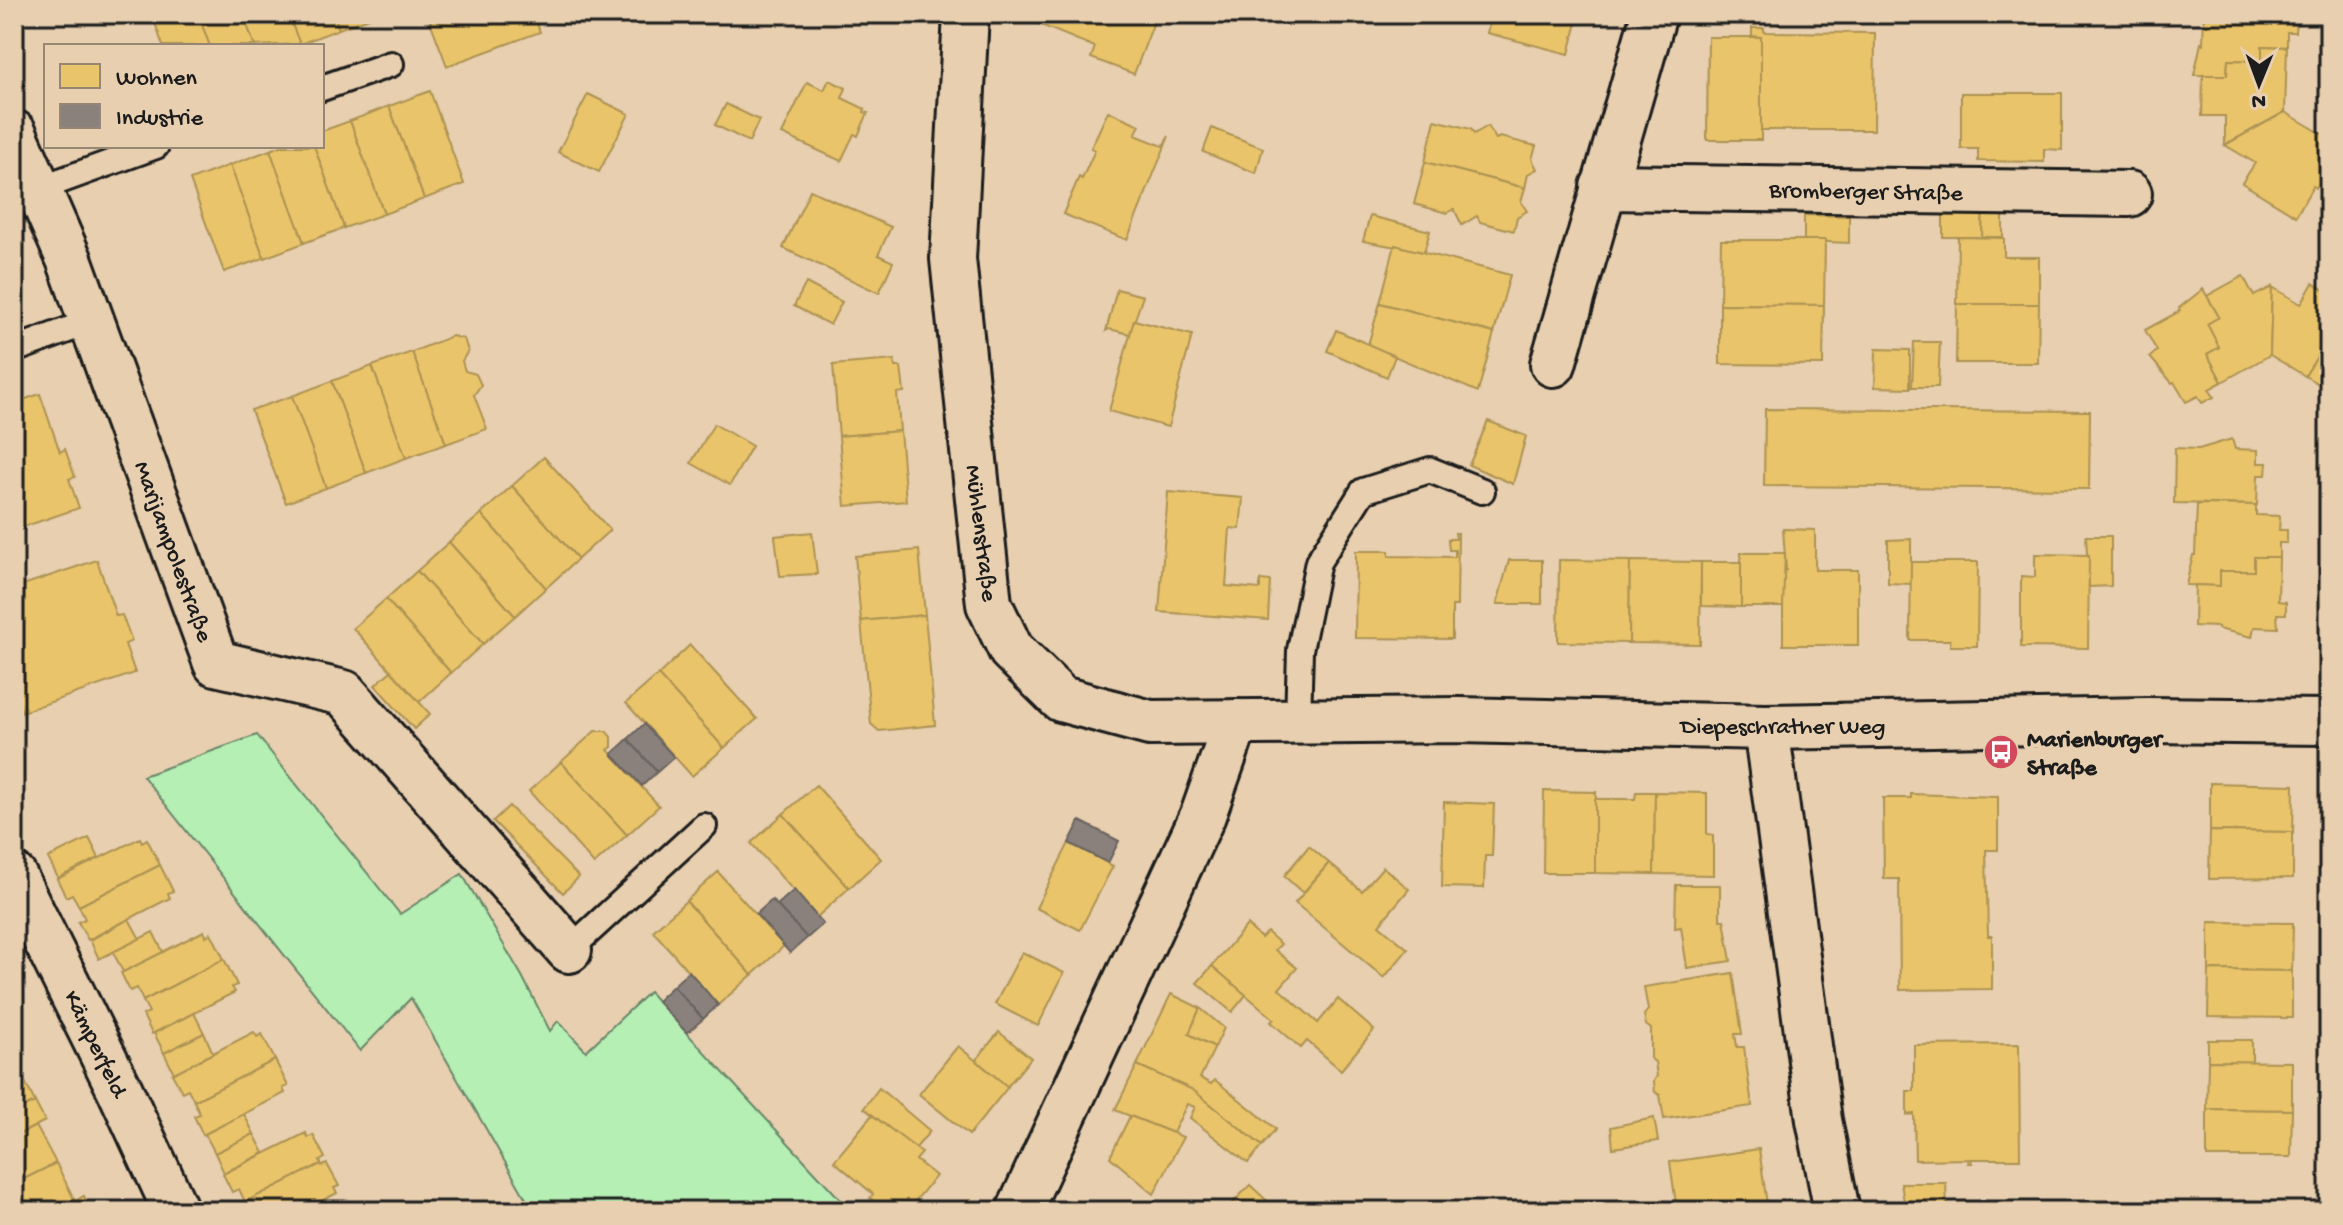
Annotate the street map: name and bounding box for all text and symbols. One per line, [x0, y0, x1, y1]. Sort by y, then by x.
legend [44, 44, 324, 148]
north arrow [2219, 44, 2299, 124]
text: Wohnen [116, 65, 198, 94]
text: N [2251, 87, 2266, 113]
text: Industrie [116, 105, 204, 134]
street label: Bromberger Straße [1768, 177, 1964, 210]
street label: Marijampolestraße [126, 458, 218, 647]
street label: Mühlenstraße [957, 464, 1002, 604]
street label: Diepeschrather Weg [1679, 714, 1885, 743]
place label: Marienburger Straße [2027, 727, 2164, 784]
bus stop icon: Marienburger Straße [1982, 733, 2020, 771]
street label: Kämperfeld [56, 986, 133, 1104]

